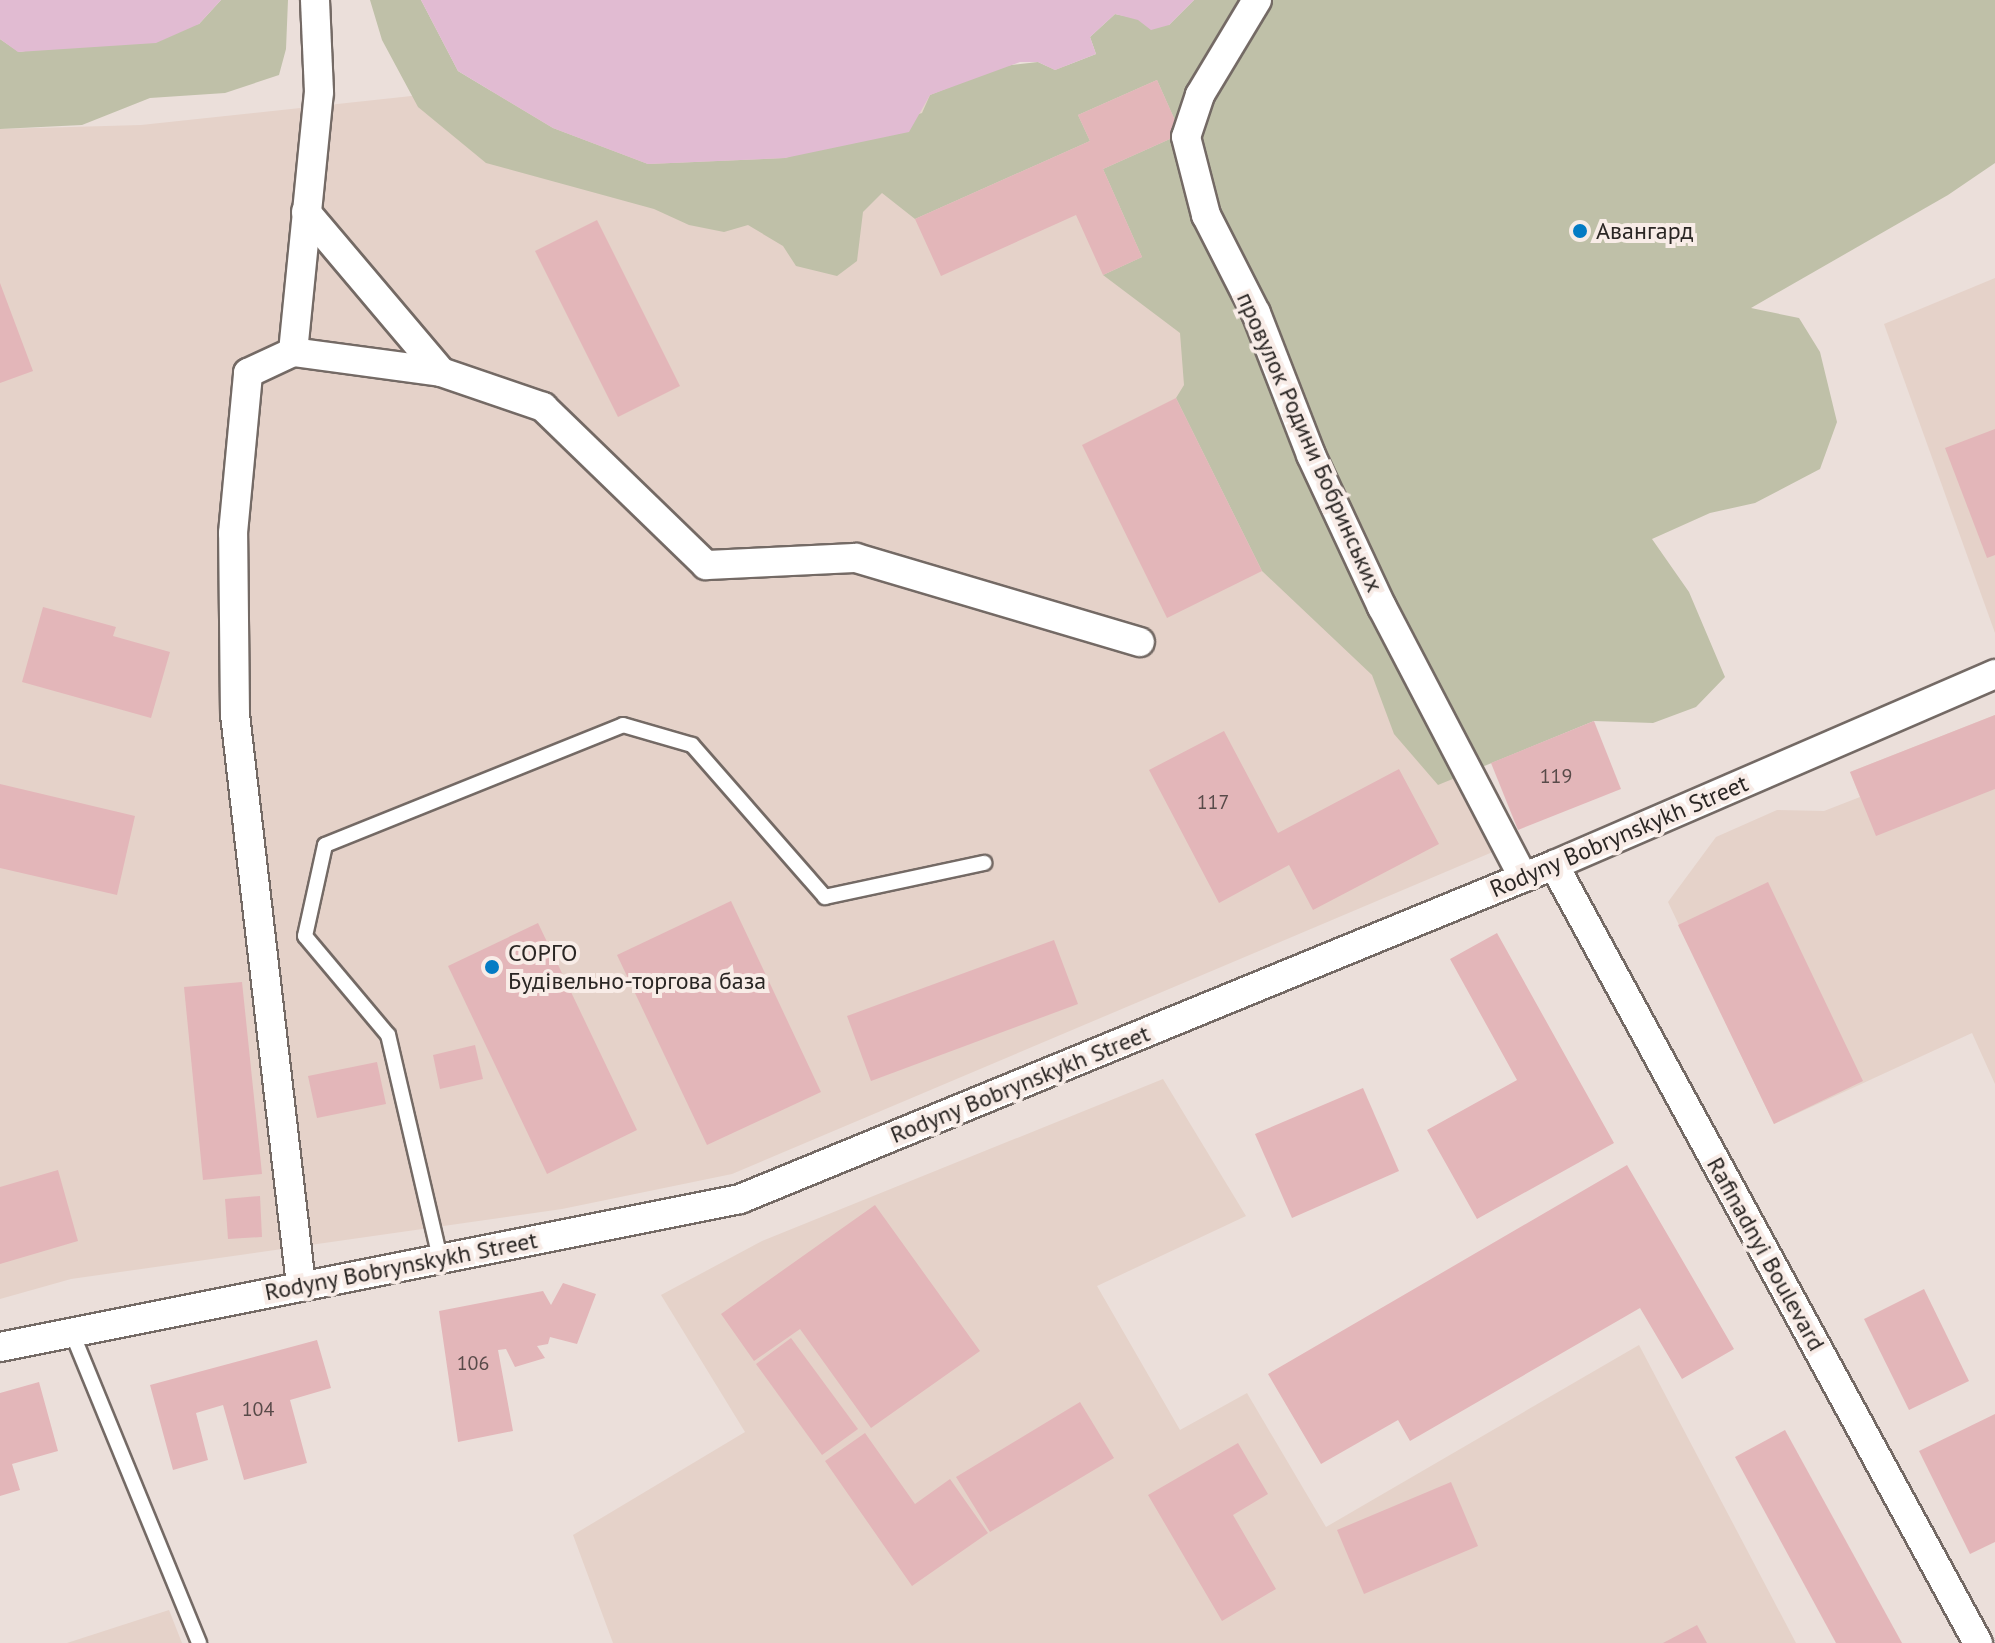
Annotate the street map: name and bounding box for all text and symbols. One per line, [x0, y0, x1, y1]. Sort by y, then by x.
place label: Авангард [1596, 217, 1693, 245]
marker: Авангард [1571, 222, 1589, 240]
street label: провулок Родини Бобринських [1231, 288, 1389, 596]
house number: 119 [1540, 764, 1572, 788]
street label: Rodyny Bobrynskykh Street [1485, 768, 1753, 904]
house number: 117 [1197, 790, 1229, 814]
place label: СОРГО Будівельно-торгова база [508, 939, 766, 995]
marker: СОРГО Будівельно-торгова база [483, 958, 501, 976]
street label: Rodyny Bobrynskykh Street [886, 1019, 1154, 1149]
street label: Rafinadnyi Boulevard [1701, 1152, 1831, 1356]
street label: Rodyny Bobrynskykh Street [262, 1225, 540, 1307]
house number: 106 [457, 1351, 489, 1375]
house number: 104 [242, 1397, 274, 1421]

